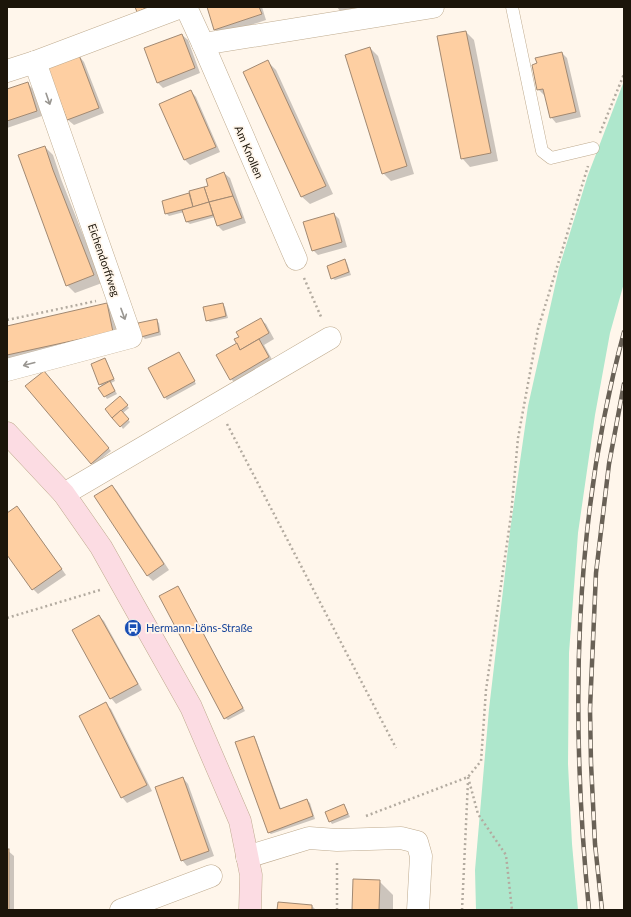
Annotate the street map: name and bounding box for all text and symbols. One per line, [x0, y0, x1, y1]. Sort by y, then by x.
one-way arrow [44, 92, 52, 104]
street label: Am Knollen [233, 123, 266, 180]
street label: Eichendorffweg [86, 222, 123, 298]
one-way arrow [120, 307, 127, 320]
one-way arrow [23, 361, 36, 368]
bus stop icon: Hermann-Löns-Straße [123, 618, 143, 638]
place label: Hermann-Löns-Straße [146, 621, 253, 634]

